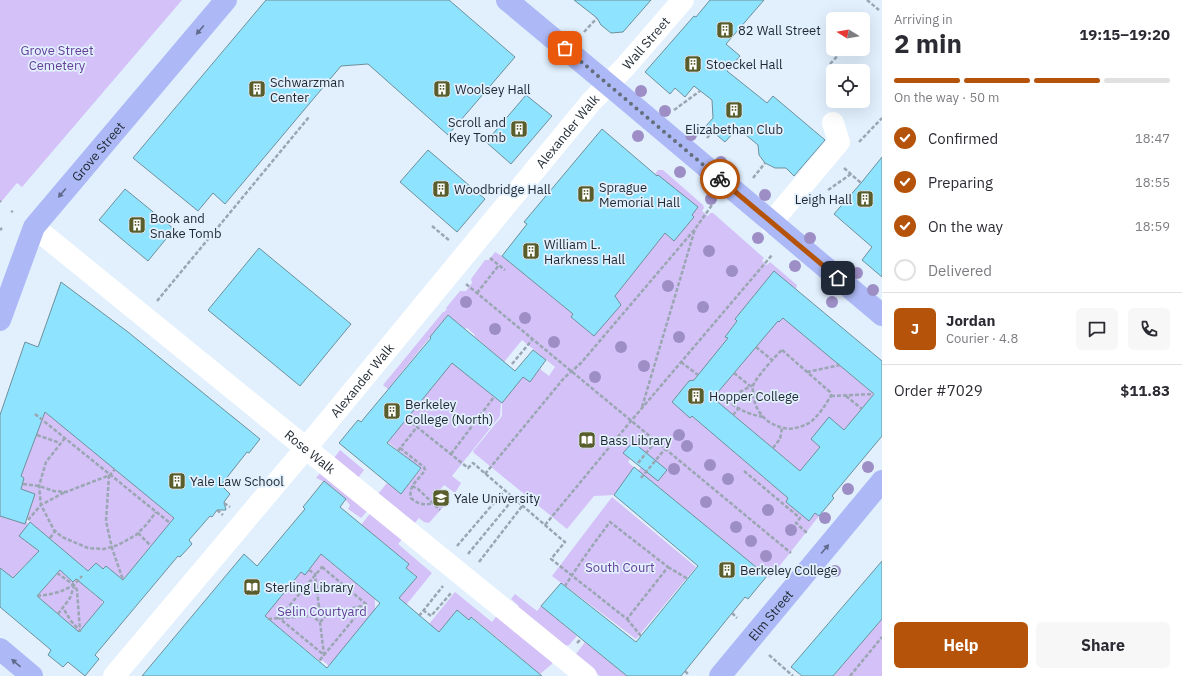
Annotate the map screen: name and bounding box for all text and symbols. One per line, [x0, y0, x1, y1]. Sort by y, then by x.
text: Arriving in [894, 11, 953, 28]
north arrow [826, 12, 870, 56]
map controls [826, 12, 870, 108]
street label: Wall Street [618, 13, 673, 73]
building icon: 82 Wall Street [715, 20, 735, 40]
place label: 82 Wall Street [738, 22, 821, 39]
one-way arrow [196, 24, 205, 35]
text: 19:15–19:20 [1079, 25, 1170, 44]
text: 2 min [894, 26, 962, 60]
pin [548, 31, 582, 65]
icon: bag [554, 37, 576, 59]
park label: Grove Street Cemetery [20, 42, 94, 74]
building icon: Stoeckel Hall [683, 54, 703, 74]
place label: Stoeckel Hall [706, 56, 783, 73]
button: locate [826, 64, 870, 108]
place label: Schwarzman Center [270, 74, 345, 106]
building icon: Schwarzman Center [247, 79, 267, 99]
building icon: Woolsey Hall [432, 79, 452, 99]
place label: Woolsey Hall [455, 81, 531, 98]
text: On the way · 50 m [894, 89, 999, 106]
street label: Alexander Walk [532, 90, 603, 171]
building icon: Elizabethan Club [724, 100, 744, 120]
place label: Scroll and Key Tomb [448, 114, 506, 146]
street label: Grove Street [68, 118, 128, 185]
building icon: Scroll and Key Tomb [509, 119, 529, 139]
place label: Elizabethan Club [685, 121, 783, 138]
icon: check [894, 127, 916, 149]
text: Confirmed [928, 129, 998, 148]
text: 18:47 [1135, 130, 1170, 147]
courier [700, 159, 740, 199]
icon: bike [709, 168, 731, 190]
icon: check [894, 171, 916, 193]
text: Preparing [928, 173, 993, 192]
text: 18:55 [1135, 174, 1170, 191]
building icon: Woodbridge Hall [431, 179, 451, 199]
place label: Sprague Memorial Hall [599, 179, 680, 211]
place label: Woodbridge Hall [454, 181, 551, 198]
building icon: Sprague Memorial Hall [576, 184, 596, 204]
one-way arrow [57, 187, 66, 198]
building icon: Leigh Hall [855, 189, 875, 209]
place label: Leigh Hall [795, 191, 852, 208]
place label: Book and Snake Tomb [150, 210, 221, 242]
building icon: Book and Snake Tomb [127, 215, 147, 235]
icon: check [894, 215, 916, 237]
text: On the way [928, 217, 1003, 236]
text: 18:59 [1135, 218, 1170, 235]
place label: William L. Harkness Hall [544, 236, 626, 268]
building icon: William L. Harkness Hall [521, 241, 541, 261]
pin [821, 261, 855, 295]
text: Delivered [928, 261, 992, 280]
icon: home [827, 267, 849, 289]
button: chat [1076, 308, 1118, 350]
button: phone [1128, 308, 1170, 350]
text: Jordan [946, 311, 995, 330]
text: J [911, 319, 919, 338]
text: Courier · 4.8 [946, 330, 1018, 347]
street label: Alexander Walk [326, 339, 398, 421]
text: Order #7029 [894, 381, 983, 400]
text: $11.83 [1120, 381, 1170, 400]
building icon: Hopper College [686, 386, 706, 406]
place label: Hopper College [709, 388, 799, 405]
place label: Berkeley College (North) [405, 396, 493, 428]
building icon: Berkeley College (North) [382, 401, 402, 421]
street label: Rose Walk [281, 426, 339, 478]
library icon: Bass Library [577, 430, 597, 450]
place label: Bass Library [600, 432, 672, 449]
building icon: Yale Law School [167, 471, 187, 491]
place label: Yale Law School [190, 473, 284, 490]
school or university icon: Yale University [431, 488, 451, 508]
place label: Yale University [454, 490, 541, 507]
one-way arrow [821, 544, 830, 554]
park label: South Court [585, 559, 655, 576]
building icon: Berkeley College [717, 560, 737, 580]
place label: Berkeley College [740, 562, 838, 579]
library icon: Sterling Library [242, 577, 262, 597]
place label: Sterling Library [265, 579, 354, 596]
street label: Elm Street [744, 586, 797, 644]
park label: Selin Courtyard [277, 603, 367, 620]
button: Help [894, 622, 1028, 668]
button: Share [1036, 622, 1170, 668]
one-way arrow [10, 658, 21, 667]

